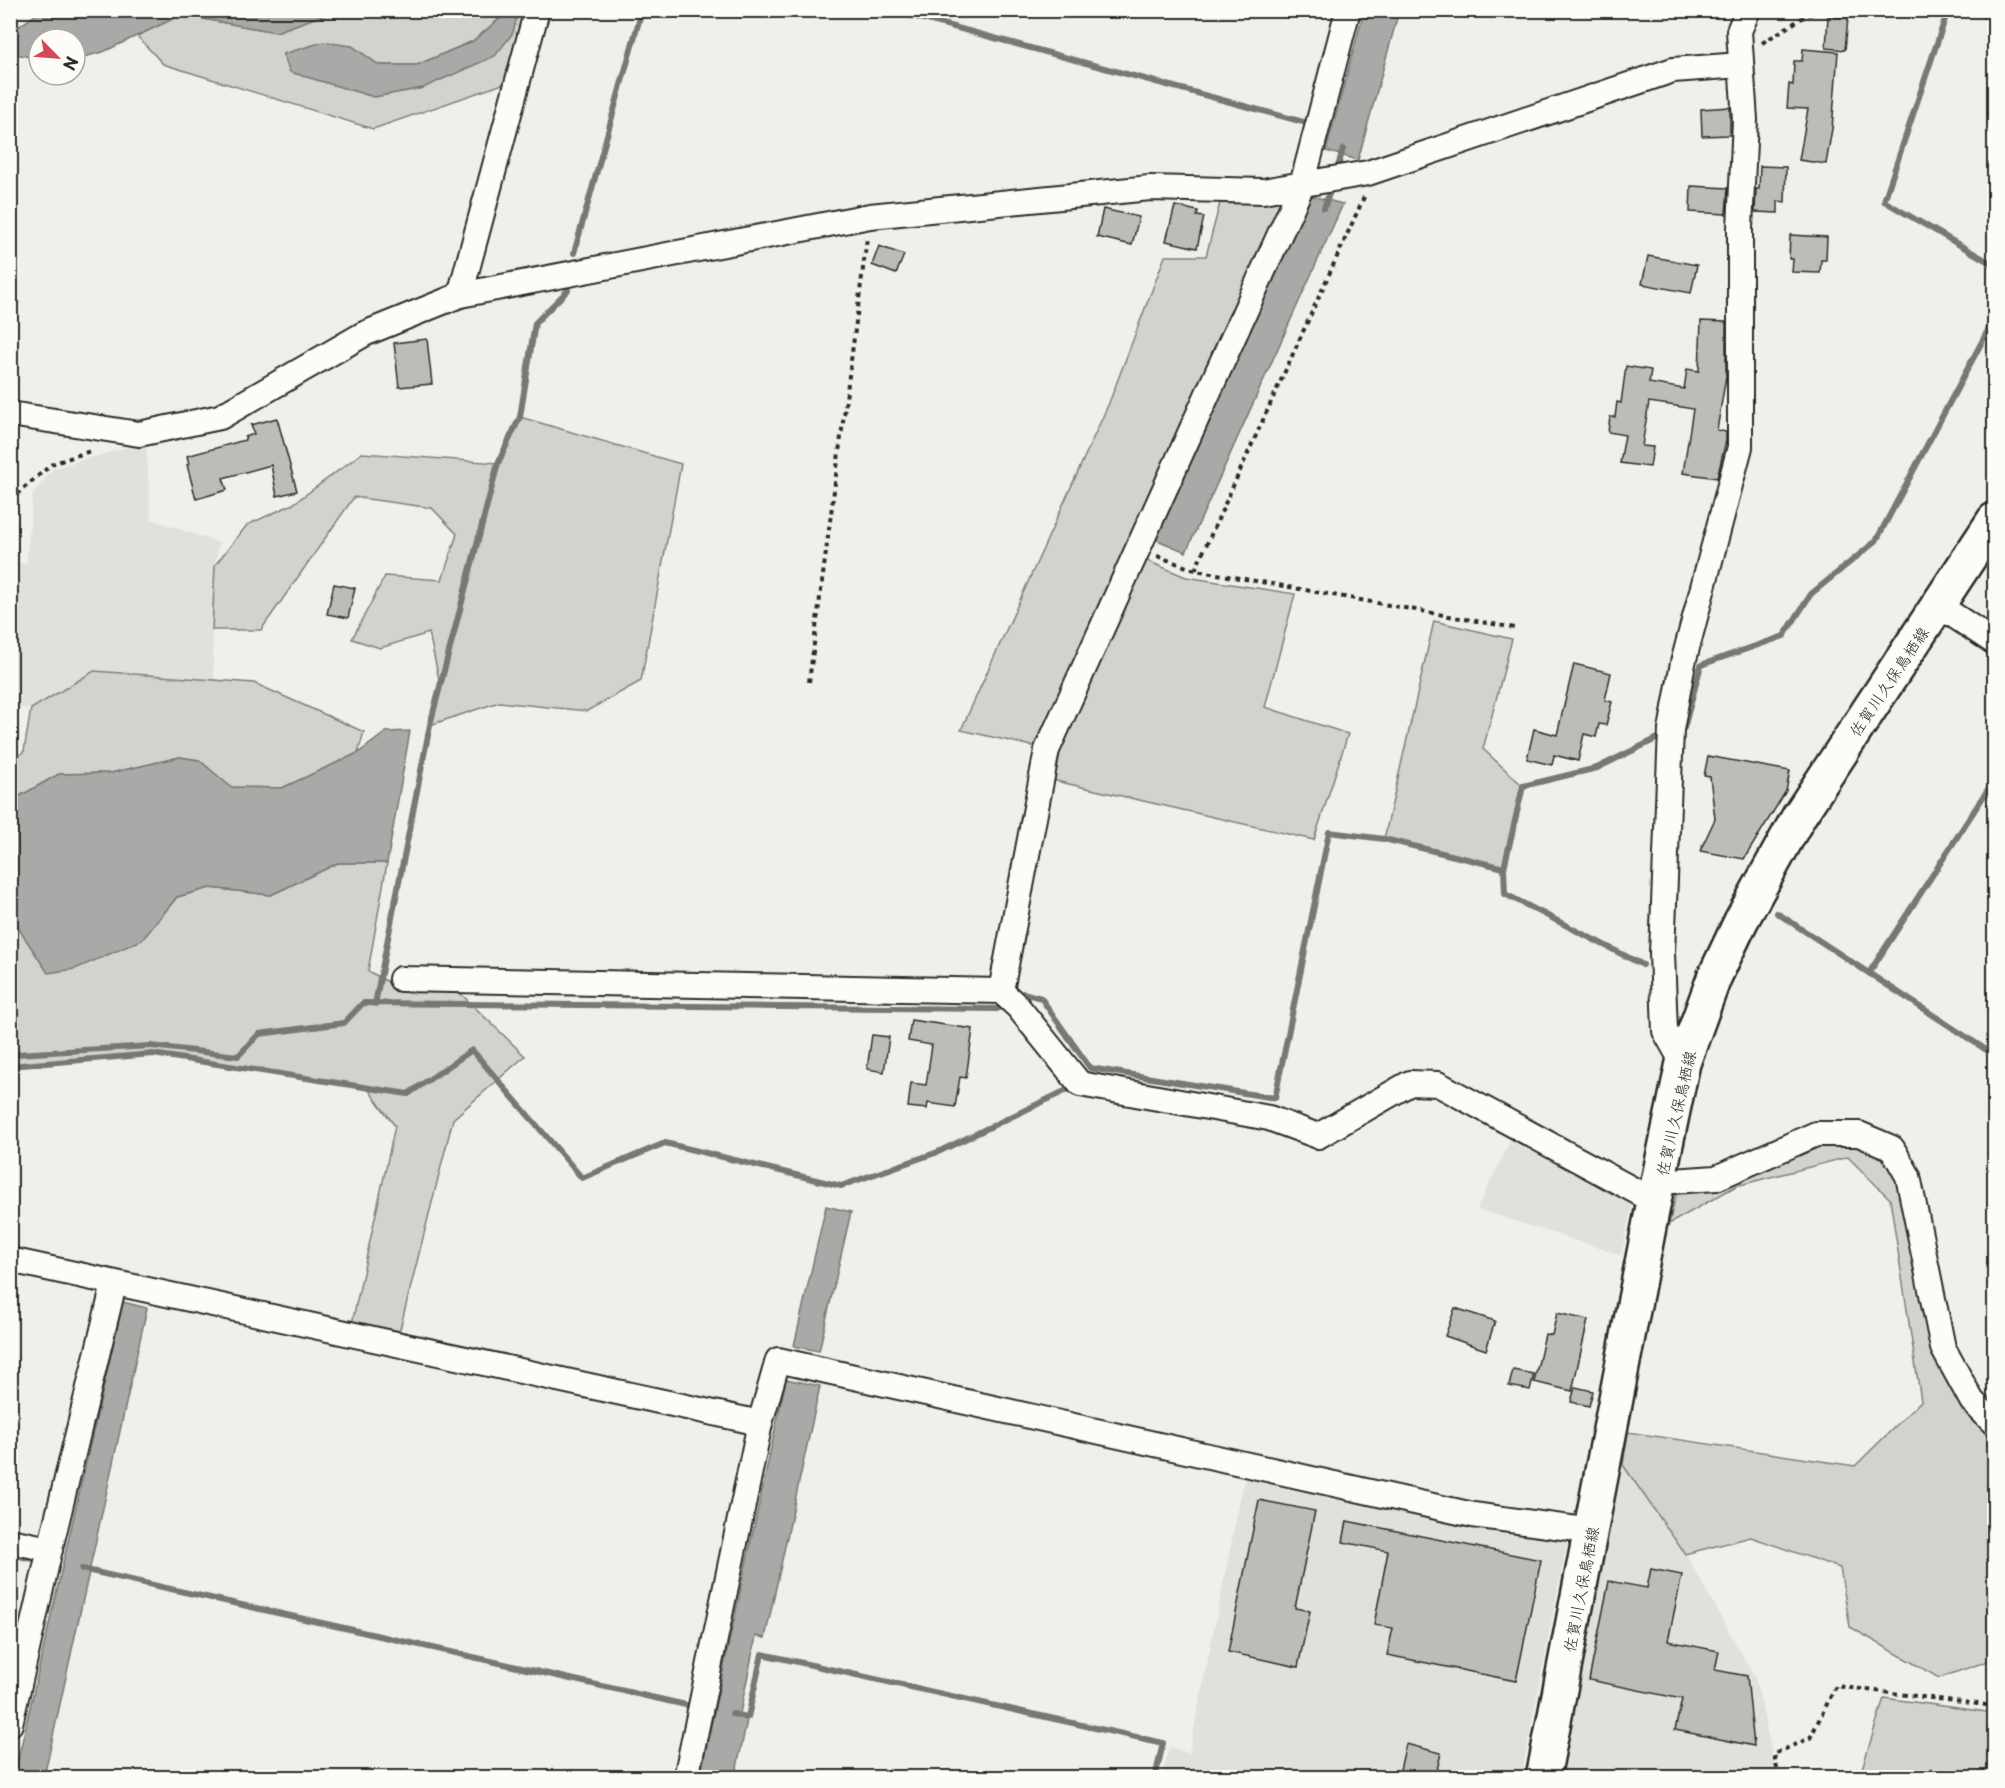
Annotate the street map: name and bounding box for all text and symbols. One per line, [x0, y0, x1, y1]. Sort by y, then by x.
north arrow [27, 27, 87, 87]
text: N [58, 53, 85, 75]
street label: 佐賀川久保鳥栖線 [1842, 621, 1934, 741]
street label: 佐賀川久保鳥栖線 [1649, 1048, 1701, 1178]
street label: 佐賀川久保鳥栖線 [1556, 1524, 1604, 1654]

